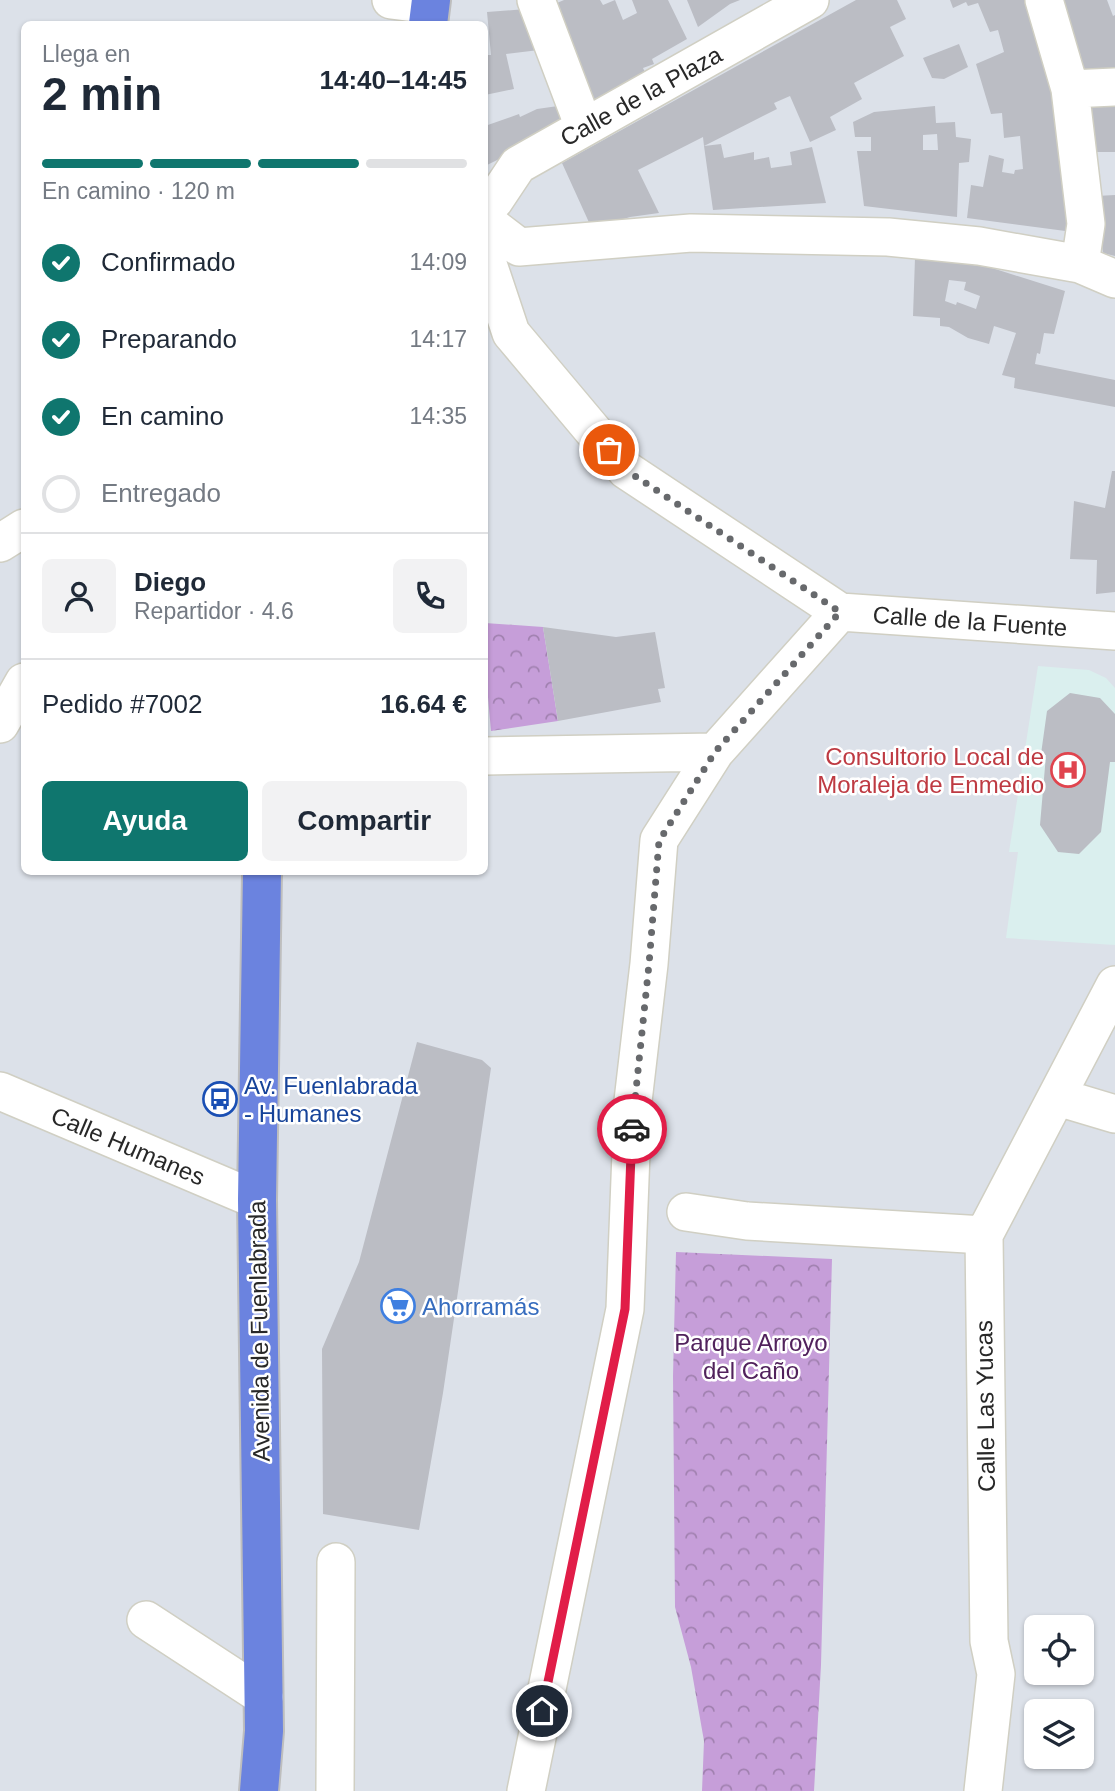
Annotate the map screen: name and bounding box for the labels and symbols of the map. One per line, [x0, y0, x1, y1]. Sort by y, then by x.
street label: Calle de la Plaza [556, 40, 727, 151]
pin [579, 420, 639, 480]
street label: Calle de la Fuente [872, 601, 1068, 641]
place label: Consultorio Local de Moraleja de Enmedio [817, 743, 1044, 798]
hospital icon: Consultorio Local de Moraleja de Enmedio [1049, 751, 1087, 789]
place label: Av. Fuenlabrada - Humanes [244, 1072, 419, 1127]
bus stop icon: Av. Fuenlabrada - Humanes [201, 1080, 239, 1118]
courier [597, 1094, 667, 1164]
street label: Calle Humanes [47, 1102, 209, 1190]
street label: Avenida de Fuenlabrada [243, 1200, 275, 1462]
supermarket icon: Ahorramás [379, 1287, 417, 1325]
place label: Ahorramás [422, 1293, 539, 1320]
street label: Calle Las Yucas [970, 1320, 1000, 1492]
park label: Parque Arroyo del Caño [674, 1329, 828, 1384]
pin [512, 1681, 572, 1741]

